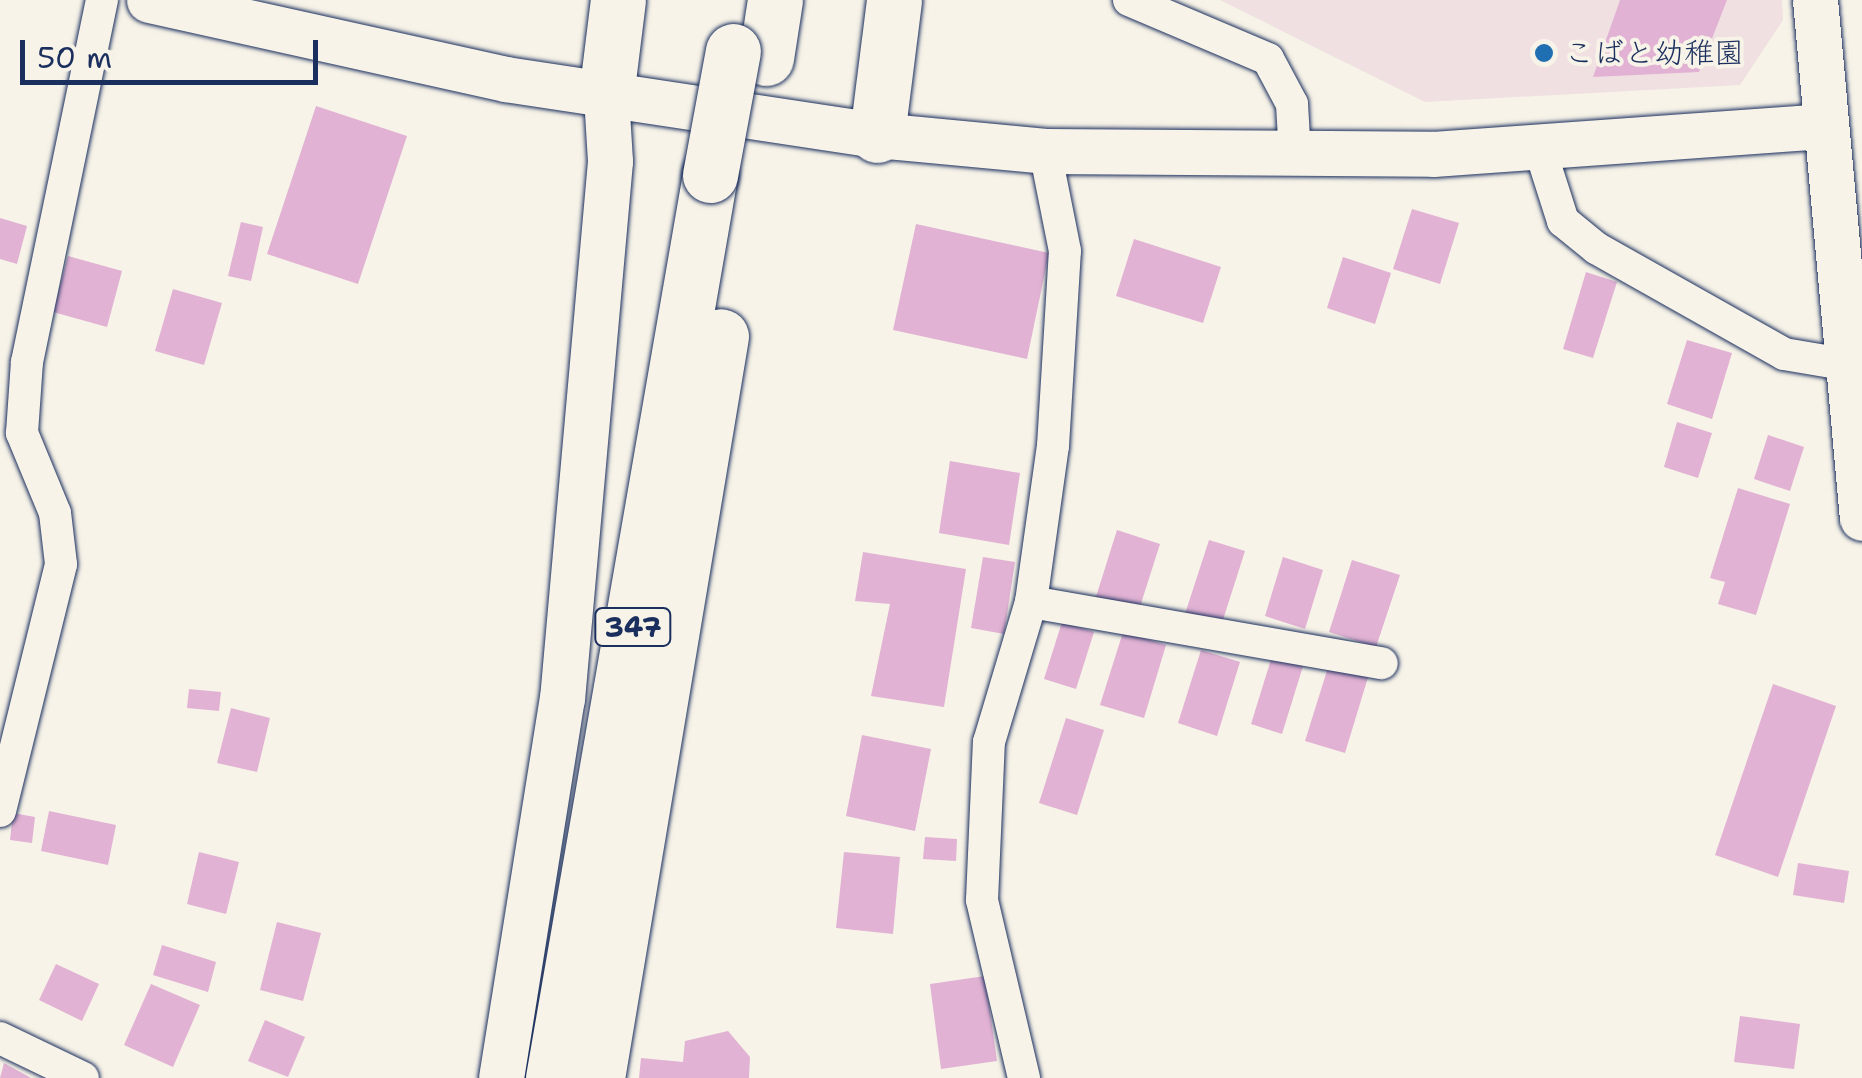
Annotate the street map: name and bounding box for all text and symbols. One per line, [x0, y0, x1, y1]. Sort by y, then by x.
scale bar [25, 20, 322, 82]
place label: こばと幼稚園 [1564, 35, 1744, 71]
text: 50 m [37, 37, 112, 78]
marker: こばと幼稚園 [1533, 42, 1555, 64]
road number: 347 [593, 604, 673, 650]

